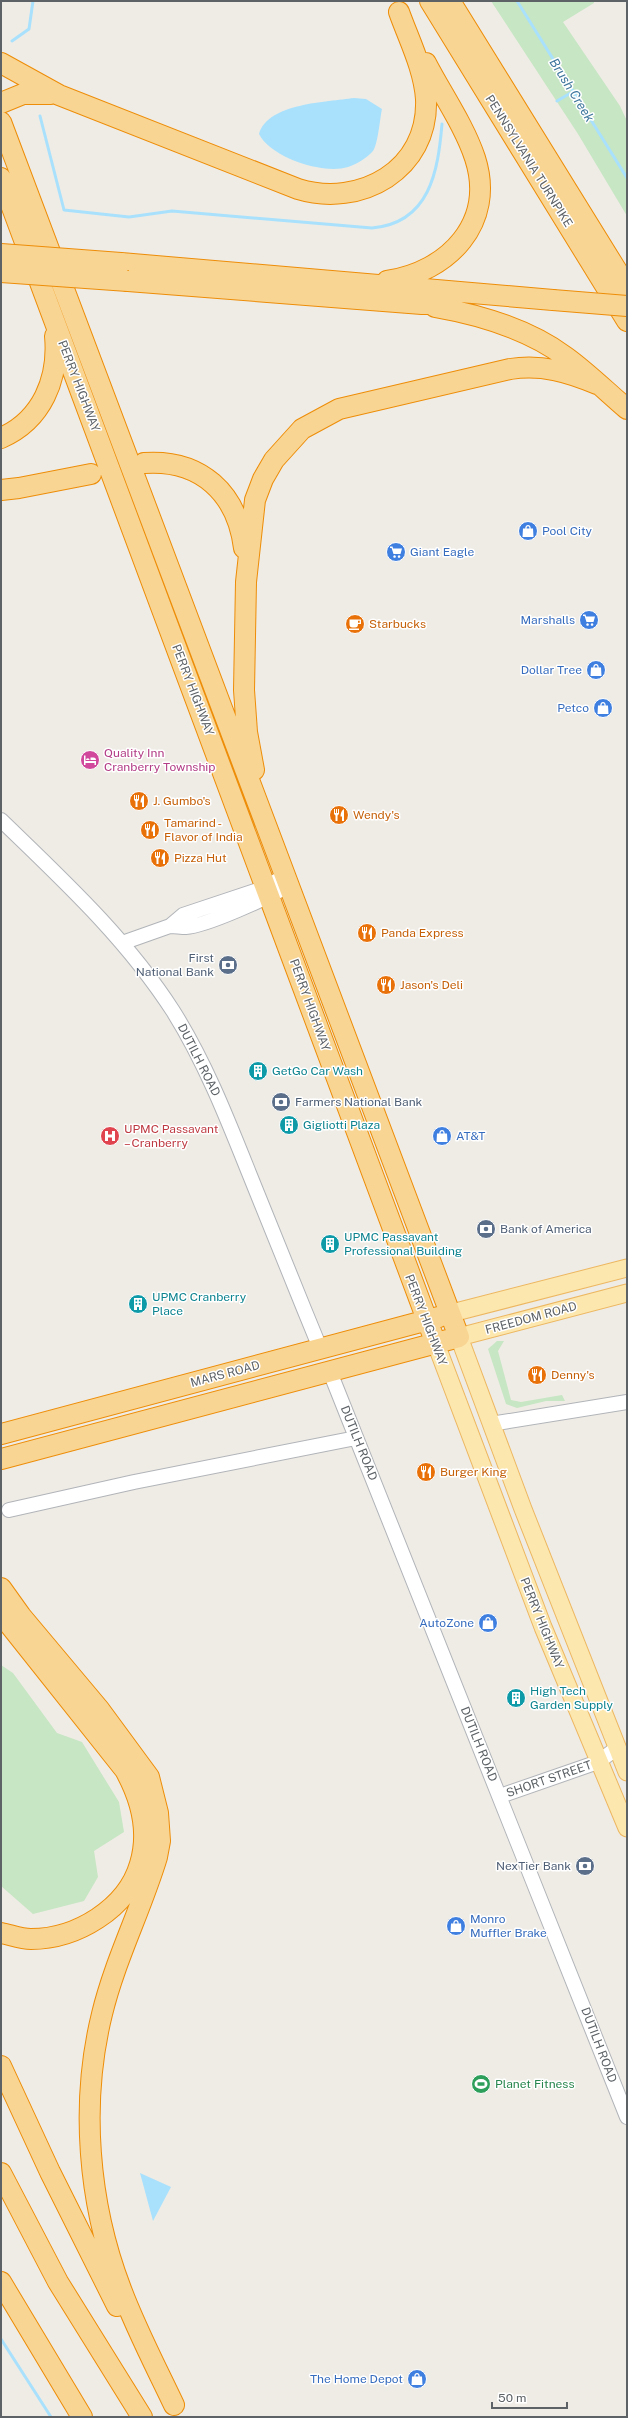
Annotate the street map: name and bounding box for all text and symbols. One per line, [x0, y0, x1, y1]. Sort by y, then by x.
water label: Brush Creek [547, 55, 597, 125]
street label: PENNSYLVANIA TURNPIKE [483, 92, 575, 230]
street label: PERRY HIGHWAY [55, 338, 103, 434]
shop icon: Pool City [517, 520, 539, 542]
place label: Pool City [542, 524, 593, 538]
supermarket icon: Giant Eagle [385, 541, 407, 563]
place label: Giant Eagle [410, 545, 474, 559]
supermarket icon: Marshalls [578, 609, 600, 631]
cafe icon: Starbucks [344, 613, 366, 635]
place label: Marshalls [521, 613, 575, 627]
place label: Starbucks [369, 617, 426, 631]
street label: PERRY HIGHWAY [169, 642, 217, 738]
shop icon: Dollar Tree [585, 659, 607, 681]
place label: Dollar Tree [521, 663, 582, 677]
shop icon: Petco [592, 697, 614, 719]
place label: Petco [557, 701, 589, 715]
place label: Quality Inn Cranberry Township [104, 746, 216, 774]
hotel icon: Quality Inn Cranberry Township [79, 749, 101, 771]
restaurant icon: J. Gumbo's [128, 790, 150, 812]
place label: J. Gumbo's [153, 794, 211, 808]
restaurant icon: Wendy's [328, 804, 350, 826]
place label: Wendy's [353, 808, 399, 822]
place label: Tamarind - Flavor of India [164, 816, 243, 844]
restaurant icon: Tamarind - Flavor of India [139, 819, 161, 841]
restaurant icon: Pizza Hut [149, 847, 171, 869]
place label: Pizza Hut [174, 851, 227, 865]
restaurant icon: Panda Express [356, 922, 378, 944]
place label: Panda Express [381, 926, 464, 940]
place label: First National Bank [136, 951, 214, 979]
bank icon: First National Bank [217, 954, 239, 976]
street label: PERRY HIGHWAY [287, 957, 333, 1054]
restaurant icon: Jason's Deli [375, 974, 397, 996]
place label: Jason's Deli [400, 978, 463, 992]
street label: DUTILH ROAD [175, 1021, 223, 1099]
building icon: GetGo Car Wash [247, 1060, 269, 1082]
place label: GetGo Car Wash [272, 1064, 363, 1078]
bank icon: Farmers National Bank [270, 1091, 292, 1113]
place label: Farmers National Bank [295, 1095, 423, 1109]
building icon: Gigliotti Plaza [278, 1114, 300, 1136]
place label: Gigliotti Plaza [303, 1118, 380, 1132]
place label: UPMC Passavant – Cranberry [124, 1122, 219, 1150]
hospital icon: UPMC Passavant – Cranberry [99, 1125, 121, 1147]
shop icon: AT&T [431, 1125, 453, 1147]
place label: AT&T [456, 1129, 485, 1143]
bank icon: Bank of America [475, 1218, 497, 1240]
place label: Bank of America [500, 1222, 592, 1236]
place label: UPMC Passavant Professional Building [344, 1230, 462, 1258]
building icon: UPMC Passavant Professional Building [319, 1233, 341, 1255]
street label: PERRY HIGHWAY [402, 1272, 450, 1368]
place label: UPMC Cranberry Place [152, 1290, 247, 1318]
building icon: UPMC Cranberry Place [127, 1293, 149, 1315]
street label: FREEDOM ROAD [484, 1299, 578, 1337]
street label: MARS ROAD [189, 1358, 261, 1390]
restaurant icon: Denny's [526, 1364, 548, 1386]
place label: Denny's [551, 1368, 594, 1382]
street label: DUTILH ROAD [338, 1404, 380, 1482]
restaurant icon: Burger King [415, 1461, 437, 1483]
place label: Burger King [440, 1465, 507, 1479]
street label: PERRY HIGHWAY [517, 1575, 567, 1671]
shop icon: AutoZone [477, 1612, 499, 1634]
place label: AutoZone [419, 1616, 474, 1630]
place label: High Tech Garden Supply [530, 1684, 614, 1712]
building icon: High Tech Garden Supply [505, 1687, 527, 1709]
street label: DUTILH ROAD [458, 1705, 500, 1783]
street label: SHORT STREET [504, 1758, 594, 1800]
bank icon: NexTier Bank [574, 1855, 596, 1877]
place label: NexTier Bank [496, 1859, 571, 1873]
place label: Monro Muffler Brake [470, 1912, 547, 1940]
shop icon: Monro Muffler Brake [445, 1915, 467, 1937]
street label: DUTILH ROAD [578, 2005, 620, 2085]
sports icon: Planet Fitness [470, 2073, 492, 2095]
place label: Planet Fitness [495, 2077, 574, 2091]
shop icon: The Home Depot [406, 2368, 428, 2390]
place label: The Home Depot [310, 2372, 403, 2386]
scale bar [492, 2384, 567, 2410]
text: 50 m [498, 2391, 526, 2405]

